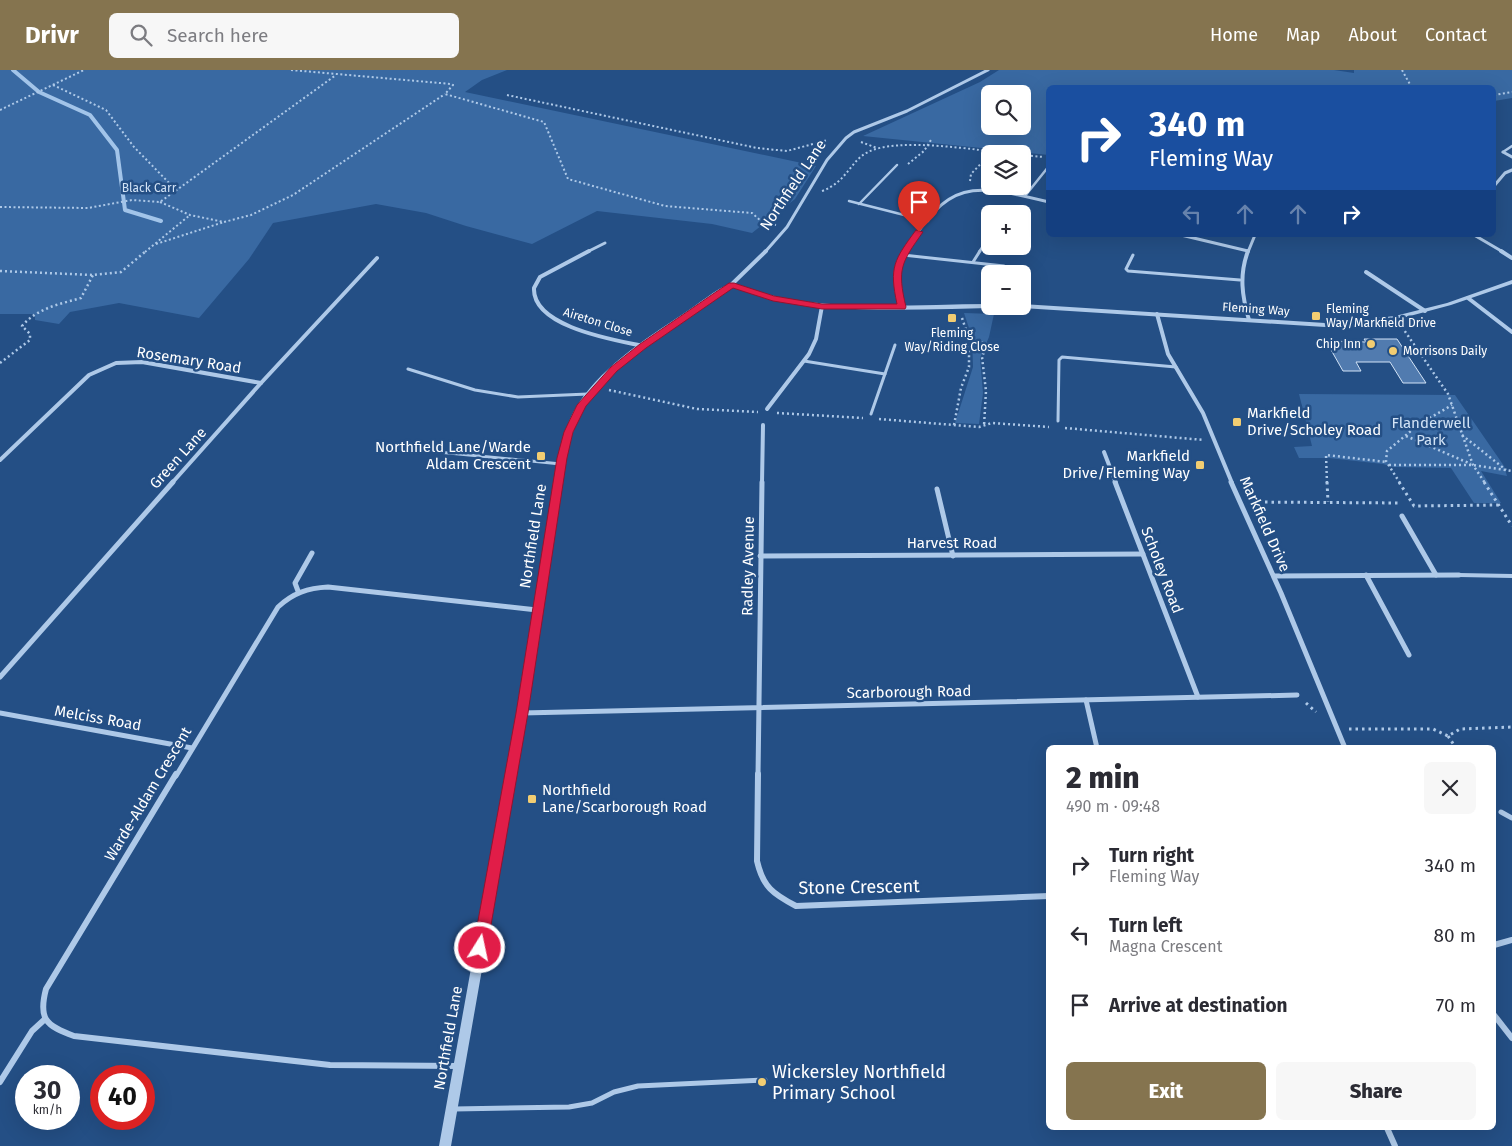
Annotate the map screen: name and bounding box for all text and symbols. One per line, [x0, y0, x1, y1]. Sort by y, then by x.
search box [109, 13, 459, 58]
text: Drivr [25, 21, 79, 49]
icon: search [127, 21, 155, 49]
text: Search here [167, 24, 268, 47]
text: Home [1210, 24, 1258, 46]
text: Map [1286, 24, 1320, 46]
text: About [1348, 24, 1397, 46]
text: Contact [1425, 24, 1487, 46]
map controls [981, 85, 1031, 315]
button: search [981, 85, 1031, 135]
text: 340 m [1149, 103, 1245, 145]
icon: right [1066, 105, 1131, 170]
street label: Northfield Lane [756, 136, 830, 234]
button: layers [981, 145, 1031, 195]
text: Fleming Way [1149, 145, 1273, 172]
park label: Black Carr [122, 181, 177, 195]
pin [898, 181, 940, 232]
icon: arrive [905, 188, 933, 216]
icon: left [1178, 200, 1206, 228]
icon: ahead [1231, 200, 1259, 228]
icon: ahead [1284, 200, 1312, 228]
icon: right [1337, 200, 1365, 228]
button: + [981, 205, 1031, 255]
button: − [981, 265, 1031, 315]
street label: Fleming Way [1222, 300, 1290, 318]
place label: Fleming Way/Markfield Drive [1326, 302, 1436, 330]
street label: Aireton Close [562, 305, 634, 339]
marker: Fleming Way/Markfield Drive [1310, 310, 1322, 322]
marker: Fleming Way/Riding Close [946, 312, 958, 324]
place label: Fleming Way/Riding Close [905, 326, 999, 354]
place label: Chip Inn [1316, 337, 1361, 351]
marker: Chip Inn [1365, 338, 1377, 350]
street label: Rosemary Road [135, 343, 243, 377]
place label: Morrisons Daily [1403, 344, 1487, 358]
marker: Morrisons Daily [1387, 345, 1399, 357]
place label: Markfield Drive/Scholey Road [1247, 404, 1381, 439]
park label: Flanderwell Park [1391, 414, 1471, 449]
marker: Markfield Drive/Scholey Road [1231, 416, 1243, 428]
street label: Green Lane [146, 424, 210, 492]
place label: Northfield Lane/Warde Aldam Crescent [375, 438, 532, 473]
place label: Markfield Drive/Fleming Way [1062, 447, 1191, 482]
marker: Northfield Lane/Warde Aldam Crescent [535, 450, 547, 462]
marker: Markfield Drive/Fleming Way [1194, 459, 1206, 471]
street label: Markfield Drive [1236, 473, 1294, 575]
street label: Northfield Lane [516, 482, 550, 590]
street label: Radley Avenue [738, 516, 758, 616]
street label: Scholey Road [1137, 524, 1187, 616]
street label: Harvest Road [907, 534, 997, 552]
street label: Scarborough Road [846, 682, 972, 702]
street label: Melciss Road [53, 701, 143, 735]
street label: Warde-Aldam Crescent [101, 723, 195, 864]
text: 2 min [1066, 760, 1139, 796]
button: close [1424, 762, 1476, 814]
place label: Northfield Lane/Scarborough Road [542, 781, 707, 816]
marker: Northfield Lane/Scarborough Road [526, 793, 538, 805]
text: 490 m · 09:48 [1066, 797, 1160, 816]
text: Turn right [1109, 844, 1194, 867]
icon: right [1066, 851, 1094, 879]
text: 340 m [1425, 854, 1476, 877]
text: Fleming Way [1109, 867, 1199, 886]
street label: Stone Crescent [798, 875, 920, 899]
text: Turn left [1109, 914, 1183, 937]
position arrow [453, 921, 505, 973]
icon: left [1066, 921, 1094, 949]
text: 80 m [1434, 924, 1476, 947]
text: Magna Crescent [1109, 937, 1222, 956]
street label: Northfield Lane [430, 984, 466, 1092]
icon: arrive [1066, 991, 1094, 1019]
text: Arrive at destination [1109, 994, 1288, 1017]
text: 70 m [1436, 994, 1476, 1017]
place label: Wickersley Northfield Primary School [772, 1061, 946, 1104]
button: Exit [1066, 1062, 1266, 1120]
button: Share [1276, 1062, 1476, 1120]
speed limit sign: 40 [90, 1065, 155, 1130]
text: 30 [34, 1076, 61, 1106]
marker: Wickersley Northfield Primary School [756, 1076, 768, 1088]
text: km/h [33, 1103, 62, 1117]

